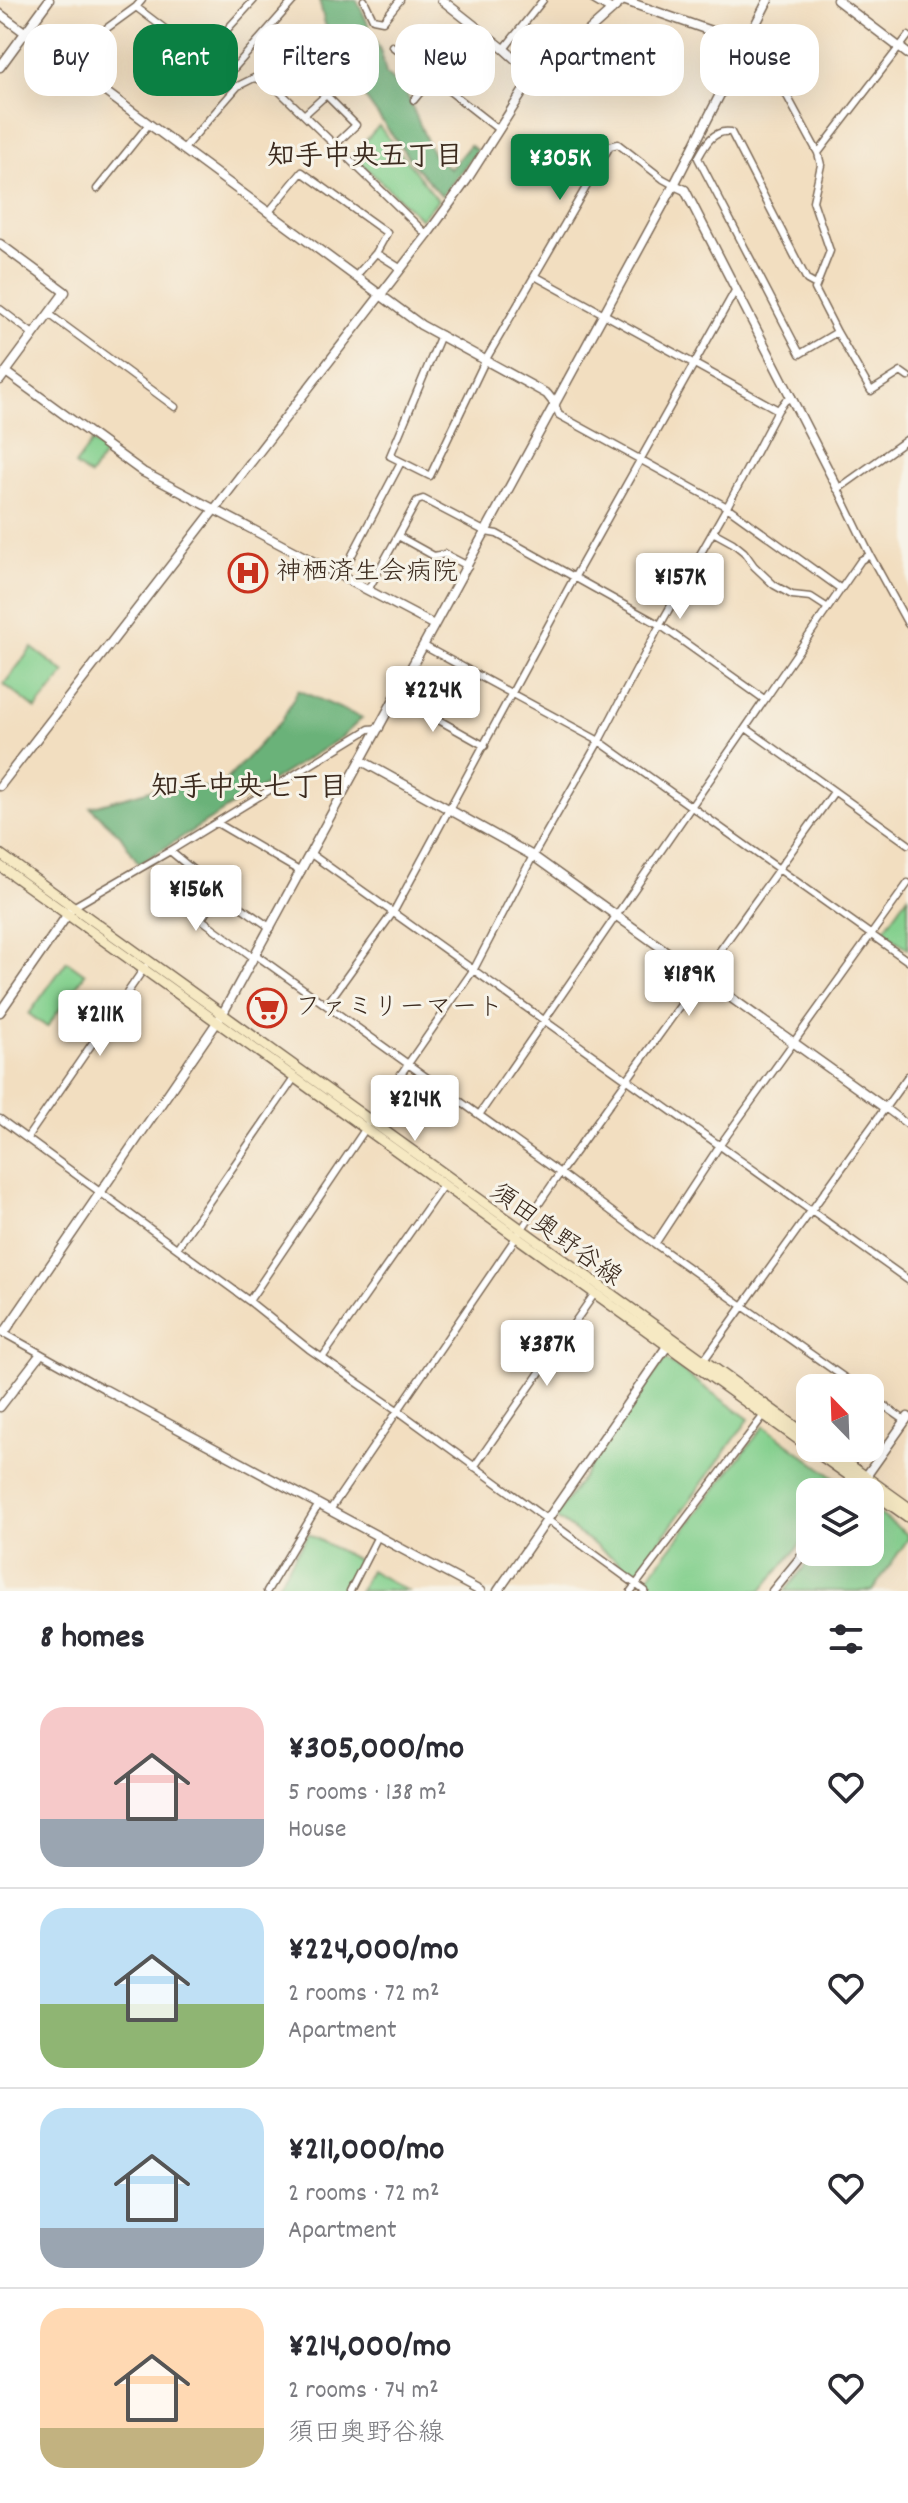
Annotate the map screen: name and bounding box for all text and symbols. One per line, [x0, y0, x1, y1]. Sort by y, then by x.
chip: Buy [24, 24, 117, 96]
chip: Rent [133, 24, 238, 96]
chip: Filters [254, 24, 379, 96]
chip: New [395, 24, 495, 96]
chip: Apartment [511, 24, 684, 96]
chip: House [700, 24, 819, 96]
pin: ¥305K [504, 134, 616, 202]
district label: 知手中央五丁目 [267, 139, 463, 179]
text: ¥305K [529, 141, 591, 178]
hospital icon: 神栖済生会病院 [227, 552, 269, 594]
pin: ¥157K [624, 553, 736, 621]
place label: 神栖済生会病院 [276, 555, 458, 592]
text: ¥157K [654, 560, 706, 597]
pin: ¥224K [377, 666, 489, 734]
text: ¥224K [404, 673, 462, 710]
district label: 知手中央七丁目 [151, 770, 347, 810]
pin: ¥156K [140, 865, 252, 933]
text: ¥156K [168, 872, 224, 909]
pin: ¥189K [633, 950, 745, 1018]
text: ¥189K [663, 957, 715, 994]
supermarket icon: ファミリーマート [246, 987, 288, 1029]
pin: ¥211K [44, 990, 156, 1058]
place label: ファミリーマート [295, 990, 504, 1027]
text: ¥211K [76, 997, 124, 1034]
pin: ¥214K [359, 1075, 471, 1143]
text: ¥214K [389, 1082, 441, 1119]
street label: 須田奥野谷線 [481, 1175, 629, 1297]
pin: ¥387K [491, 1320, 603, 1388]
text: ¥387K [519, 1327, 575, 1364]
north arrow [796, 1374, 884, 1462]
map controls [796, 1374, 884, 1566]
button: layers [796, 1478, 884, 1566]
text: 8 homes [40, 1615, 145, 1664]
icon: filters [824, 1617, 868, 1661]
text: ¥305,000/mo [288, 1726, 464, 1775]
icon: home [104, 1739, 200, 1835]
icon: heart [824, 1765, 868, 1809]
text: 5 rooms · 138 m² [288, 1775, 446, 1812]
text: House [288, 1812, 346, 1849]
text: ¥224,000/mo [288, 1927, 459, 1976]
icon: home [104, 1940, 200, 2036]
icon: heart [824, 1966, 868, 2010]
text: 2 rooms · 72 m² [288, 1976, 439, 2013]
text: Apartment [288, 2013, 397, 2050]
text: ¥211,000/mo [288, 2127, 444, 2176]
icon: home [104, 2140, 200, 2236]
icon: heart [824, 2166, 868, 2210]
text: 2 rooms · 72 m² [288, 2176, 439, 2213]
text: Apartment [288, 2213, 397, 2250]
text: ¥214,000/mo [288, 2324, 451, 2373]
icon: home [104, 2340, 200, 2436]
icon: heart [824, 2366, 868, 2410]
text: 2 rooms · 74 m² [288, 2373, 439, 2410]
text: 須田奥野谷線 [288, 2416, 444, 2453]

